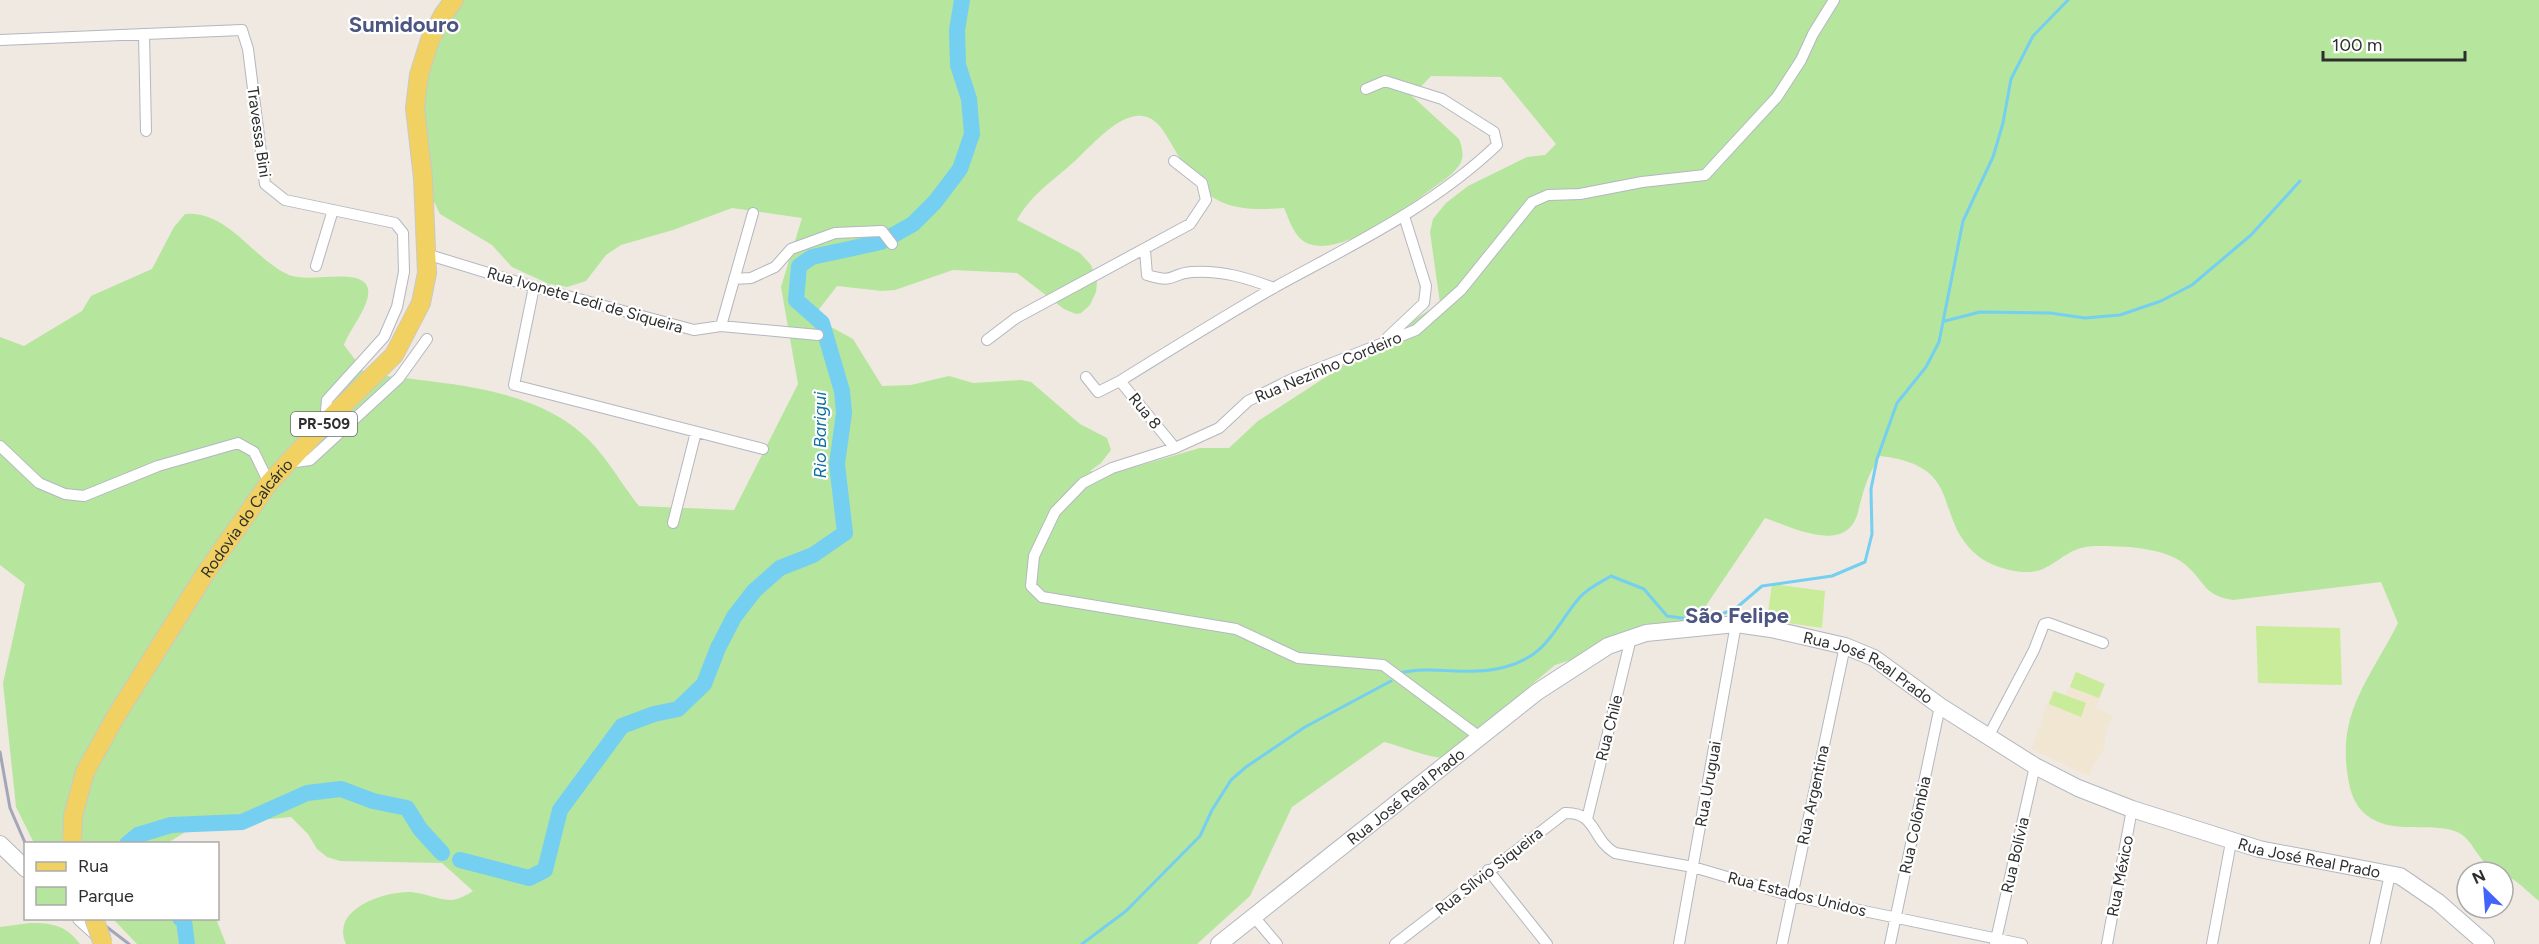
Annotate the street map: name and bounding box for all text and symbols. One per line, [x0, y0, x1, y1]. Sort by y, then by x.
district label: Sumidouro [349, 11, 459, 38]
scale bar [2323, 24, 2466, 62]
text: 100 m [2332, 34, 2382, 56]
street label: Travessa Bini [243, 85, 275, 179]
street label: Rua Ivonete Ledi de Siqueira [485, 263, 685, 337]
street label: Rua Nezinho Cordeiro [1252, 327, 1404, 407]
street label: Rua 8 [1125, 389, 1165, 433]
water label: Rio Barigui [809, 391, 831, 479]
road number: PR-509 [291, 412, 357, 436]
street label: Rodovia do Calcário [196, 455, 296, 581]
district label: São Felipe [1685, 602, 1789, 629]
street label: Rua José Real Prado [1801, 627, 1937, 707]
street label: Rua Chile [1592, 693, 1626, 763]
street label: Rua Uruguai [1691, 740, 1725, 828]
street label: Rua José Real Prado [1343, 744, 1468, 849]
street label: Rua Argentina [1793, 744, 1833, 846]
street label: Rua Colômbia [1895, 774, 1935, 876]
street label: Rua Bolívia [1997, 815, 2033, 895]
street label: Rua Sílvio Siqueira [1431, 823, 1547, 919]
street label: Rua México [2103, 834, 2137, 918]
street label: Rua José Real Prado [2236, 834, 2382, 882]
legend [24, 842, 219, 920]
text: Rua [78, 855, 109, 877]
north arrow [2455, 860, 2515, 920]
text: N [2469, 866, 2488, 888]
street label: Rua Estados Unidos [1726, 868, 1868, 920]
text: Parque [78, 885, 134, 907]

